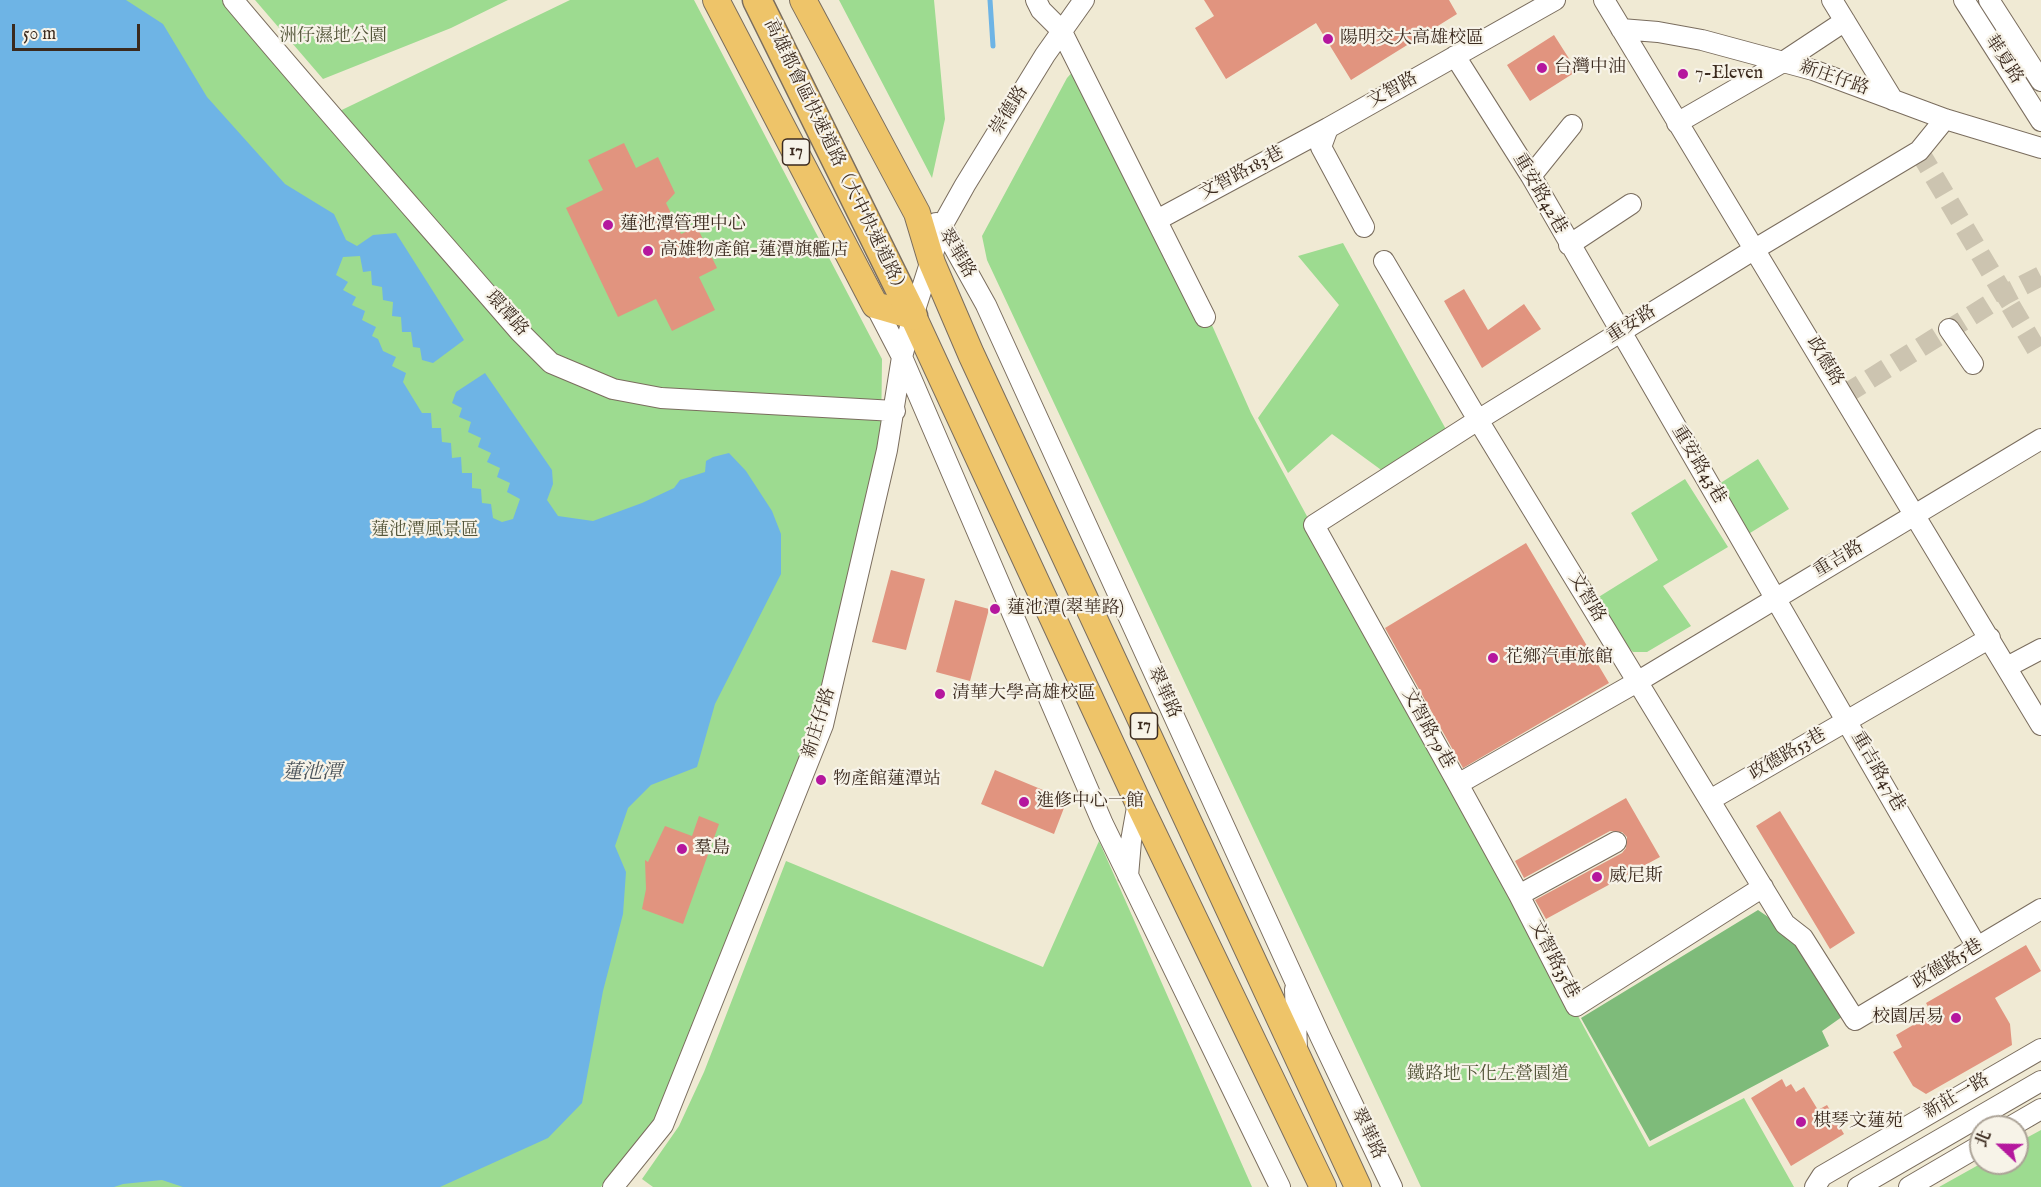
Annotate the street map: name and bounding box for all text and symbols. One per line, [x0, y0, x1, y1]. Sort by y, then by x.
scale bar [15, 12, 142, 50]
street label: 高雄都會區快速道路（大中快速道路） [758, 16, 912, 300]
text: 50 m [23, 23, 56, 46]
park label: 洲仔濕地公園 [279, 26, 387, 48]
place label: 陽明交大高雄校區 [1340, 28, 1484, 50]
street label: 華夏路 [1979, 31, 2027, 89]
marker: 陽明交大高雄校區 [1321, 32, 1335, 46]
place label: 台灣中油 [1554, 57, 1626, 79]
street label: 新庄仔路 [1796, 57, 1872, 101]
marker: 台灣中油 [1535, 61, 1549, 75]
place label: 7-Eleven [1695, 63, 1763, 85]
marker: 7-Eleven [1676, 67, 1690, 81]
street label: 文智路 [1364, 68, 1422, 114]
street label: 崇德路 [987, 82, 1033, 140]
road number: 17 [782, 139, 810, 165]
street label: 文智路183巷 [1196, 143, 1288, 205]
street label: 重安路42巷 [1507, 150, 1571, 238]
place label: 蓮池潭管理中心 [620, 214, 746, 236]
marker: 蓮池潭管理中心 [601, 218, 615, 232]
street label: 翠華路 [933, 225, 979, 283]
place label: 高雄物產館-蓮潭旗艦店 [660, 240, 848, 262]
marker: 高雄物產館-蓮潭旗艦店 [641, 244, 655, 258]
street label: 環潭路 [480, 287, 532, 341]
street label: 重安路 [1603, 302, 1661, 348]
street label: 政德路 [1801, 333, 1847, 391]
street label: 重安路43巷 [1666, 422, 1730, 508]
park label: 蓮池潭風景區 [371, 520, 479, 542]
street label: 重吉路 [1810, 537, 1868, 583]
street label: 文智路 [1563, 569, 1609, 627]
place label: 蓮池潭(翠華路) [1007, 598, 1124, 620]
marker: 蓮池潭(翠華路) [988, 602, 1002, 616]
place label: 花鄉汽車旅館 [1505, 647, 1613, 669]
marker: 花鄉汽車旅館 [1486, 651, 1500, 665]
street label: 翠華路 [1142, 664, 1184, 722]
place label: 清華大學高雄校區 [952, 683, 1096, 705]
street label: 新庄仔路 [799, 685, 841, 761]
street label: 文智路79巷 [1396, 685, 1458, 773]
marker: 清華大學高雄校區 [933, 687, 947, 701]
road number: 17 [1130, 713, 1158, 739]
street label: 政德路53巷 [1746, 724, 1830, 786]
street label: 重吉路47巷 [1845, 728, 1909, 816]
water label: 蓮池潭 [282, 762, 342, 786]
place label: 物產館蓮潭站 [833, 769, 941, 791]
marker: 物產館蓮潭站 [814, 773, 828, 787]
place label: 進修中心一館 [1036, 791, 1144, 813]
marker: 進修中心一館 [1017, 795, 1031, 809]
place label: 羣島 [694, 838, 730, 860]
marker: 羣島 [675, 842, 689, 856]
place label: 威尼斯 [1609, 866, 1663, 888]
marker: 威尼斯 [1590, 870, 1604, 884]
street label: 文智路35巷 [1523, 917, 1583, 1003]
street label: 政德路5巷 [1909, 936, 1987, 994]
place label: 校園居易 [1872, 1007, 1944, 1029]
marker: 校園居易 [1949, 1011, 1963, 1025]
park label: 鐵路地下化左營園道 [1407, 1064, 1569, 1086]
street label: 新莊一路 [1920, 1070, 1994, 1124]
street label: 翠華路 [1345, 1105, 1389, 1163]
place label: 棋琴文蓮苑 [1813, 1111, 1903, 1133]
marker: 棋琴文蓮苑 [1794, 1115, 1808, 1129]
north arrow [1969, 1115, 2029, 1175]
text: 北 [1972, 1128, 1996, 1150]

